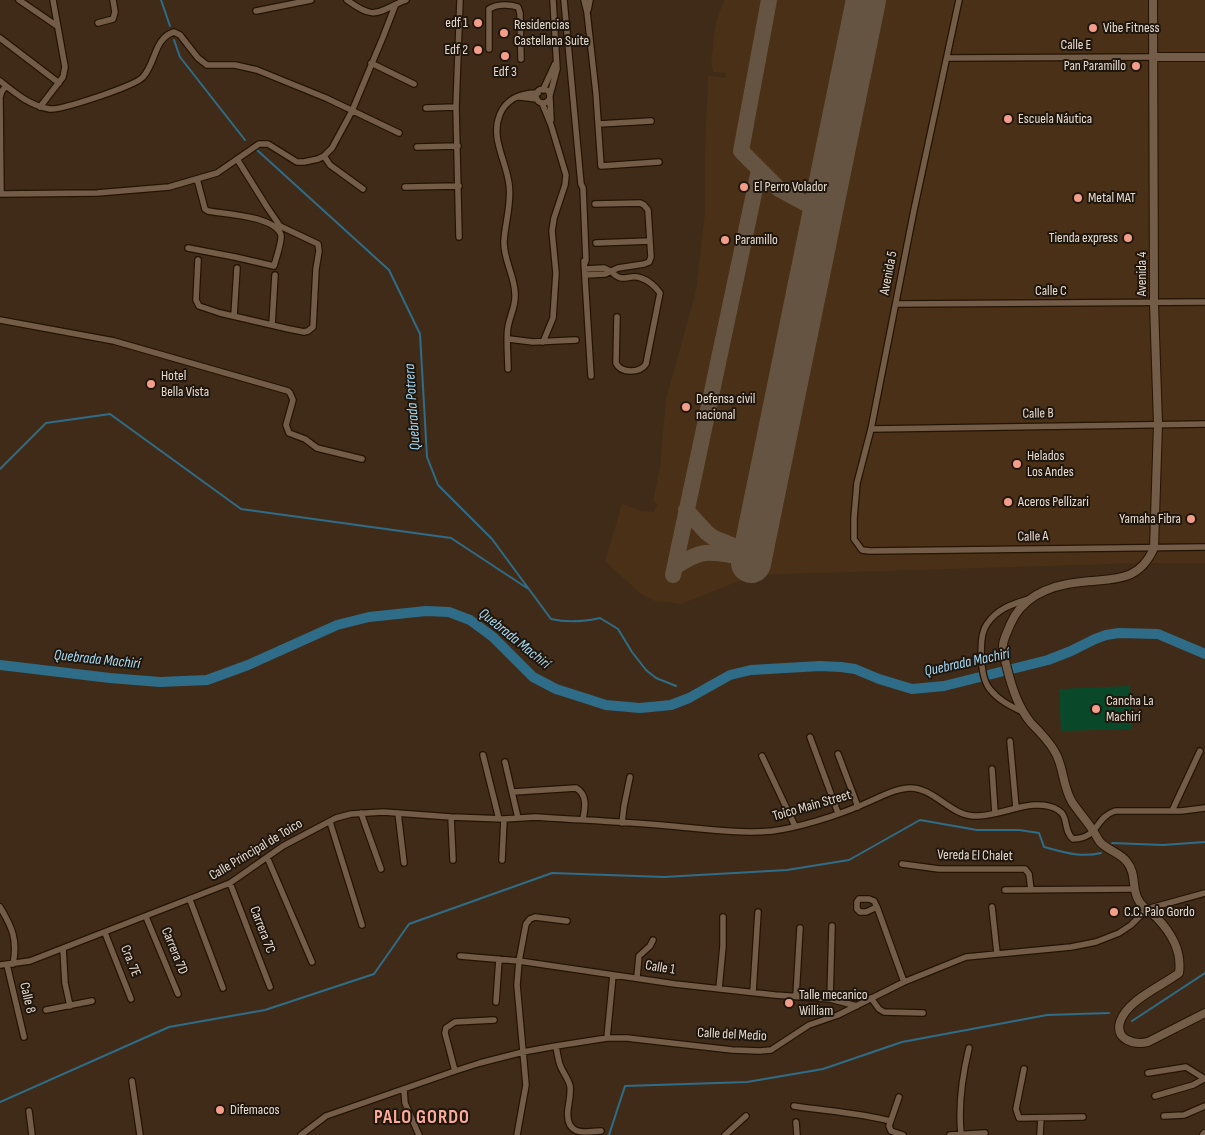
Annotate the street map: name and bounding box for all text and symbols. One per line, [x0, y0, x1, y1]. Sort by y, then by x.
place label: edf 1 [445, 15, 468, 31]
marker: edf 1 [472, 17, 484, 29]
place label: Residencias Castellana Suite [514, 17, 589, 49]
place label: Vibe Fitness [1103, 20, 1159, 36]
marker: Vibe Fitness [1087, 22, 1099, 34]
marker: Residencias Castellana Suite [498, 27, 510, 39]
street label: Calle E [1061, 37, 1091, 53]
place label: Edf 2 [444, 42, 468, 58]
marker: Edf 2 [472, 44, 484, 56]
marker: Edf 3 [499, 50, 511, 62]
place label: Pan Paramillo [1064, 58, 1126, 74]
marker: Pan Paramillo [1130, 60, 1142, 72]
place label: Edf 3 [493, 64, 517, 80]
place label: Escuela Náutica [1018, 111, 1092, 127]
marker: Escuela Náutica [1002, 113, 1014, 125]
place label: El Perro Volador [754, 179, 827, 195]
marker: El Perro Volador [738, 181, 750, 193]
place label: Metal MAT [1088, 190, 1136, 206]
marker: Metal MAT [1072, 192, 1084, 204]
place label: Tienda express [1049, 230, 1118, 246]
place label: Paramillo [735, 232, 778, 248]
marker: Tienda express [1122, 232, 1134, 244]
marker: Paramillo [719, 234, 731, 246]
street label: Avenida 5 [877, 250, 901, 296]
street label: Avenida 4 [1134, 252, 1150, 296]
street label: Calle C [1035, 283, 1067, 299]
water label: Quebrada Potrera [401, 363, 425, 451]
place label: Hotel Bella Vista [161, 368, 209, 401]
marker: Hotel Bella Vista [145, 378, 157, 390]
place label: Defensa civil nacional [696, 391, 755, 424]
marker: Defensa civil nacional [680, 401, 692, 413]
street label: Calle B [1022, 405, 1054, 423]
place label: Helados Los Andes [1027, 448, 1074, 481]
marker: Helados Los Andes [1011, 458, 1023, 470]
place label: Aceros Pellizari [1018, 494, 1089, 510]
marker: Aceros Pellizari [1002, 496, 1014, 508]
place label: Yamaha Fibra [1119, 511, 1181, 527]
marker: Yamaha Fibra [1185, 513, 1197, 525]
street label: Calle A [1017, 528, 1049, 546]
water label: Quebrada Machirí [475, 605, 553, 673]
water label: Quebrada Machirí [923, 645, 1011, 681]
water label: Quebrada Machirí [53, 647, 141, 673]
place label: Cancha La Machirí [1106, 693, 1154, 726]
marker: Cancha La Machirí [1090, 703, 1102, 715]
street label: Toico Main Street [771, 787, 853, 825]
street label: Calle Principal de Toico [206, 816, 306, 884]
street label: Vereda El Chalet [937, 847, 1013, 865]
street label: Carrera 7C [245, 904, 279, 956]
place label: C.C. Palo Gordo [1124, 904, 1195, 920]
marker: C.C. Palo Gordo [1108, 906, 1120, 918]
street label: Carrera 7D [157, 925, 191, 977]
street label: Cra. 7E [116, 943, 144, 979]
street label: Calle 1 [644, 957, 676, 979]
street label: Calle 8 [15, 981, 39, 1015]
place label: Talle mecanico William [799, 987, 868, 1020]
marker: Talle mecanico William [783, 997, 795, 1009]
street label: Calle del Medio [697, 1025, 767, 1045]
place label: Difemacos [230, 1102, 280, 1118]
marker: Difemacos [214, 1104, 226, 1116]
district label: PALO GORDO [373, 1107, 471, 1129]

